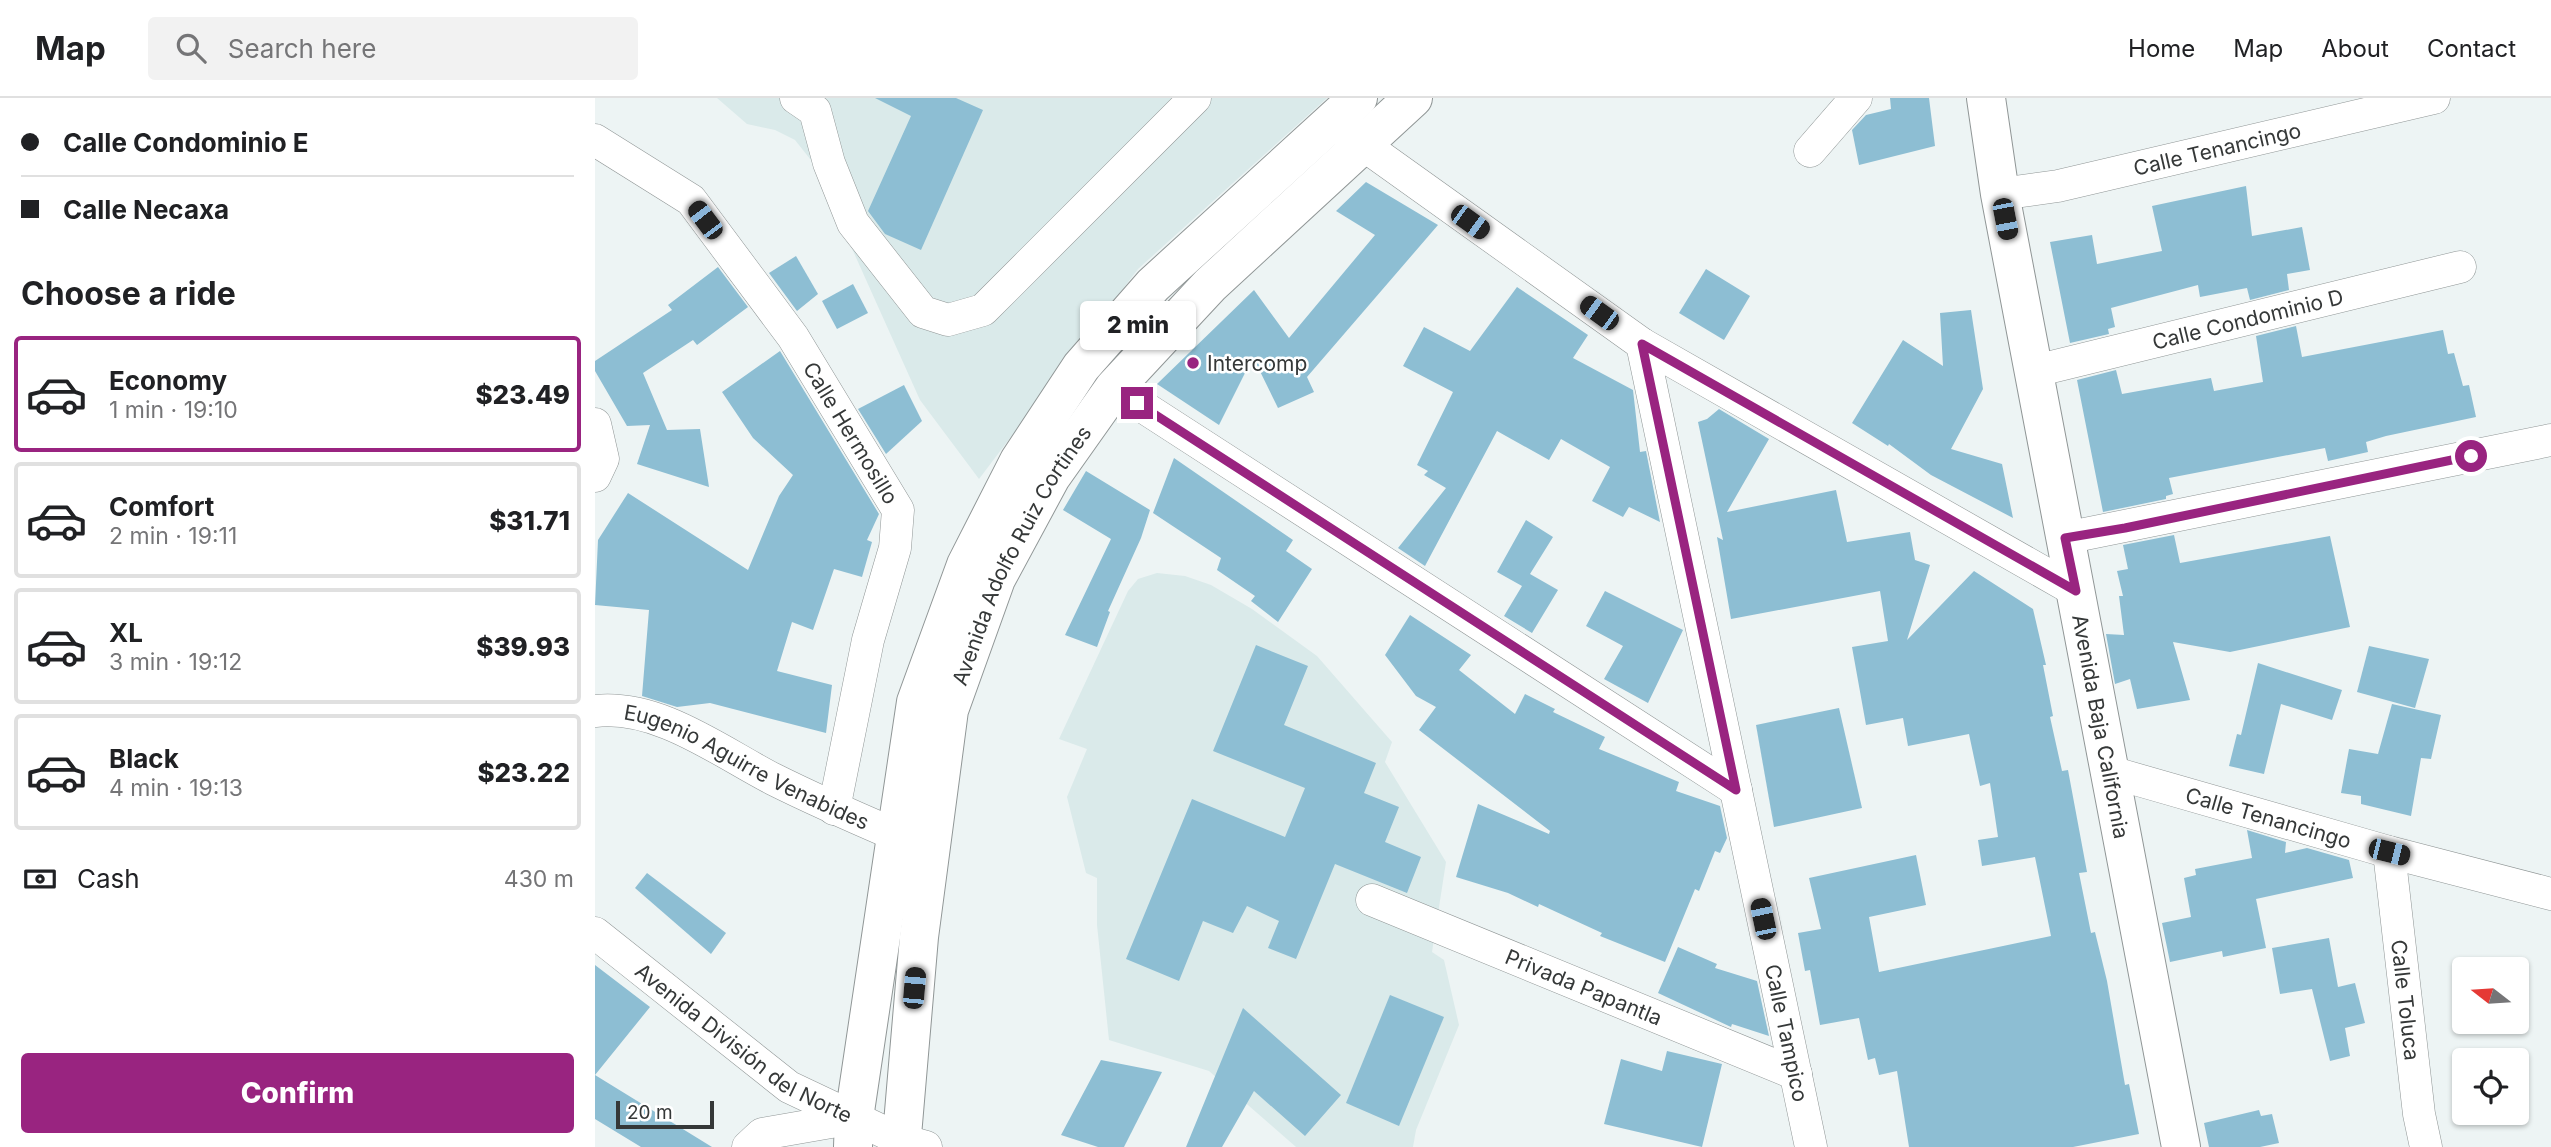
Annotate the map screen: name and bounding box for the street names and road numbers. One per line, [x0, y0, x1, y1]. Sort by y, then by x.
street label: Calle Tenancingo [2131, 117, 2303, 180]
street label: Calle Condominio D [2150, 284, 2346, 354]
street label: Calle Hermosillo [799, 357, 904, 508]
street label: Avenida Adolfo Ruiz Cortines [946, 421, 1096, 689]
street label: Avenida Baja California [2068, 612, 2135, 841]
street label: Eugenio Aguirre Venabides [622, 699, 873, 834]
street label: Calle Tenancingo [2183, 782, 2354, 853]
street label: Calle Toluca [2387, 938, 2425, 1062]
street label: Privada Papantla [1502, 944, 1666, 1030]
street label: Avenida División del Norte [631, 958, 856, 1128]
street label: Calle Tampico [1760, 962, 1814, 1104]

